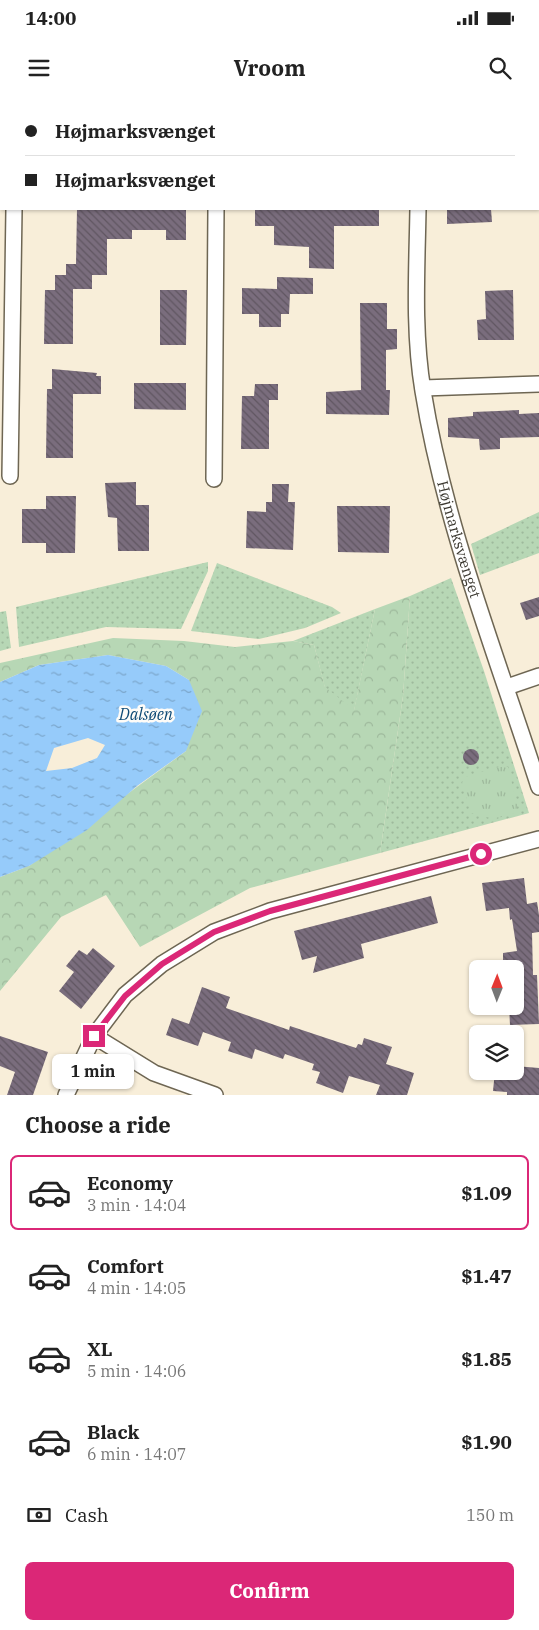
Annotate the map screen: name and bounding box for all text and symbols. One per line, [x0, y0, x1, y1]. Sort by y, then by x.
text: 14:00 [25, 6, 76, 30]
text: Vroom [233, 53, 306, 82]
icon: menu [25, 54, 53, 82]
icon: search [486, 54, 514, 82]
text: Højmarksvænget [55, 119, 215, 143]
text: Højmarksvænget [55, 168, 215, 192]
street label: Højmarksvænget [433, 479, 485, 600]
water label: Dalsøen [118, 704, 173, 724]
route start [470, 843, 492, 865]
north arrow [469, 960, 524, 1015]
map controls [469, 960, 524, 1080]
route end [83, 1025, 105, 1047]
button: layers [469, 1025, 524, 1080]
callout: 1 min [53, 1054, 135, 1088]
text: 1 min [71, 1061, 115, 1081]
text: Choose a ride [25, 1110, 171, 1139]
icon: car [27, 1170, 72, 1215]
text: Economy [87, 1171, 173, 1195]
text: $1.09 [461, 1181, 512, 1205]
text: 3 min · 14:04 [87, 1195, 186, 1215]
icon: car [27, 1253, 72, 1298]
text: Comfort [87, 1254, 164, 1278]
text: $1.47 [461, 1264, 512, 1288]
text: 4 min · 14:05 [87, 1278, 186, 1298]
icon: car [27, 1336, 72, 1381]
text: XL [87, 1337, 113, 1361]
text: $1.85 [461, 1347, 512, 1371]
text: 5 min · 14:06 [87, 1361, 186, 1381]
icon: car [27, 1419, 72, 1464]
text: Black [87, 1420, 139, 1444]
text: $1.90 [461, 1430, 512, 1454]
text: 6 min · 14:07 [87, 1444, 186, 1464]
icon: cash [25, 1501, 53, 1529]
text: Cash [65, 1503, 109, 1527]
text: 150 m [466, 1505, 514, 1525]
button: Confirm [25, 1562, 514, 1620]

